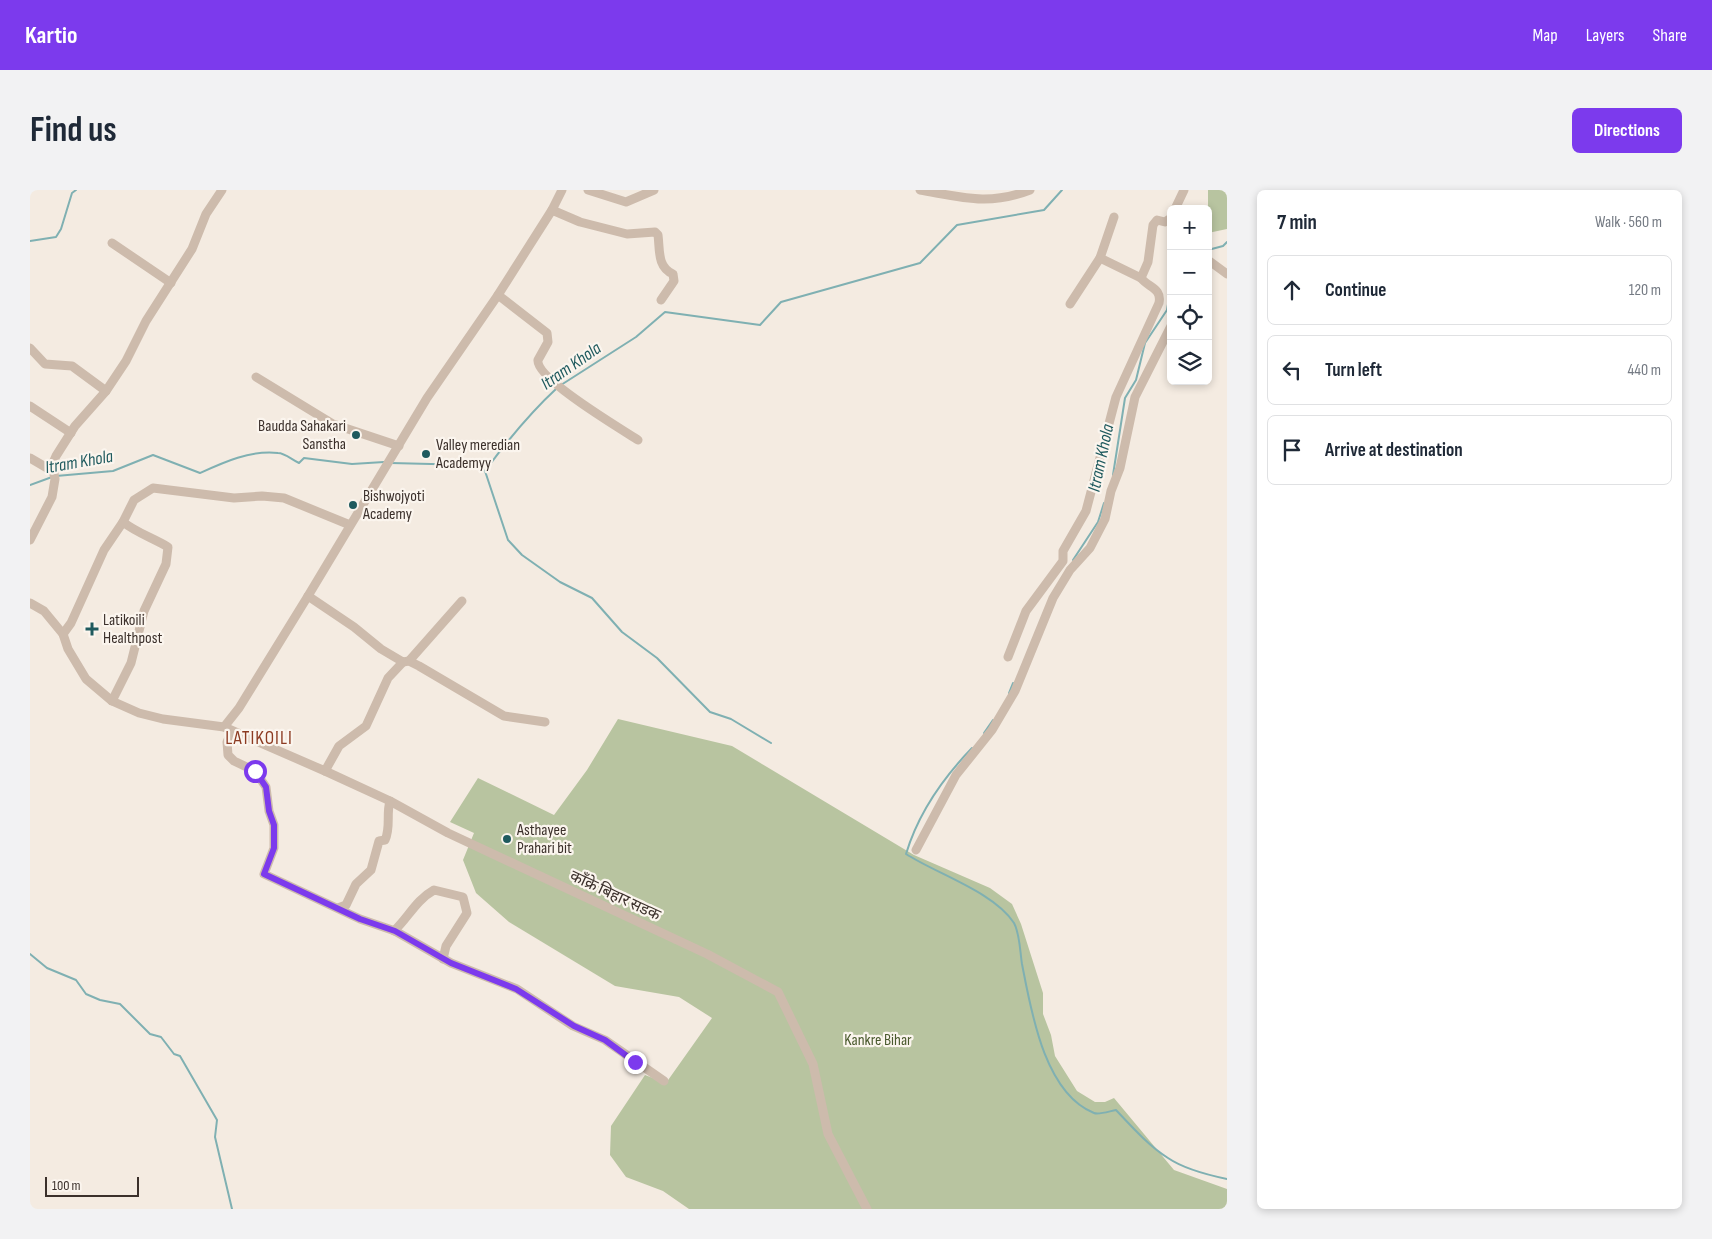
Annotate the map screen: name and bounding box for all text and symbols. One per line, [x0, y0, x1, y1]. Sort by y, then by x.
text: Kartio [25, 21, 77, 50]
text: Map [1533, 25, 1558, 46]
text: Layers [1586, 25, 1625, 46]
text: Share [1653, 25, 1687, 46]
button: Directions [1572, 108, 1682, 153]
text: Find us [30, 109, 117, 152]
map controls [1167, 205, 1212, 385]
button: + [1167, 205, 1212, 250]
text: 7 min [1277, 210, 1317, 235]
text: Walk · 560 m [1595, 213, 1662, 232]
button: − [1167, 250, 1212, 295]
icon: ahead [1278, 276, 1306, 304]
text: Continue [1325, 279, 1386, 302]
text: 120 m [1629, 281, 1661, 300]
button: locate [1167, 295, 1212, 340]
water label: Itram Khola [537, 337, 606, 394]
button: layers [1167, 340, 1212, 385]
icon: left [1278, 356, 1306, 384]
text: Turn left [1325, 359, 1382, 382]
text: 440 m [1628, 361, 1661, 380]
place label: Baudda Sahakari Sanstha [258, 417, 346, 454]
water label: Itram Khola [1084, 422, 1119, 494]
marker: Baudda Sahakari Sanstha [350, 429, 362, 441]
place label: Valley meredian Academyy [435, 436, 520, 473]
icon: arrive [1278, 436, 1306, 464]
text: Arrive at destination [1325, 439, 1463, 462]
water label: Itram Khola [43, 446, 115, 478]
marker: Valley meredian Academyy [420, 448, 432, 460]
place label: Bishwojyoti Academy [362, 487, 425, 524]
marker: Bishwojyoti Academy [347, 499, 359, 511]
place label: Latikoili Healthpost [103, 611, 162, 648]
marker: Latikoili Healthpost [85, 622, 99, 636]
district label: LATIKOILI [225, 727, 293, 750]
route start [244, 760, 267, 783]
place label: Asthayee Prahari bit [516, 821, 572, 858]
marker: Asthayee Prahari bit [501, 833, 513, 845]
street label: काँक्रे बिहार सडक [567, 866, 664, 926]
park label: Kankre Bihar [844, 1031, 912, 1050]
route end [624, 1051, 647, 1074]
scale bar [45, 1174, 139, 1197]
text: 100 m [52, 1177, 81, 1194]

